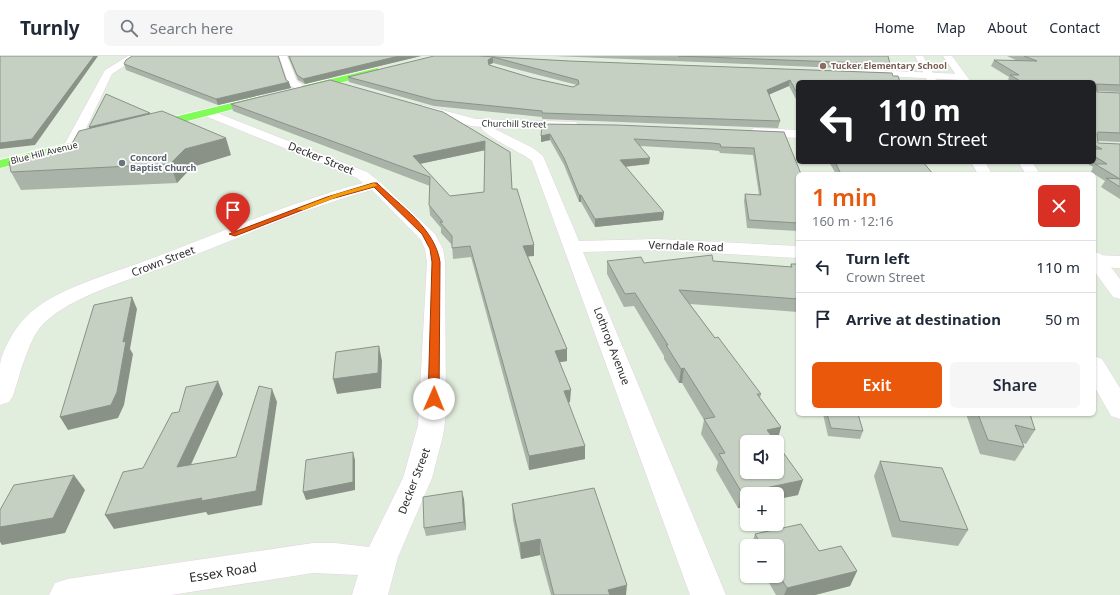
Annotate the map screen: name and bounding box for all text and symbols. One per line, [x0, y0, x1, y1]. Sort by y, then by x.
search box [104, 10, 384, 46]
text: Turnly [20, 15, 80, 41]
icon: search [118, 17, 140, 39]
text: Search here [150, 18, 233, 38]
text: Home [875, 18, 914, 37]
text: Map [936, 18, 966, 37]
text: About [988, 18, 1027, 37]
text: Contact [1049, 18, 1100, 37]
place label: Tucker Elementary School [831, 59, 947, 72]
marker: Tucker Elementary School [818, 61, 828, 71]
text: 110 m [878, 91, 961, 129]
icon: left [812, 96, 864, 148]
street label: Churchill Street [482, 116, 547, 131]
text: Crown Street [878, 127, 987, 151]
street label: Blue Hill Avenue [9, 138, 79, 167]
street label: Decker Street [286, 138, 356, 178]
place label: Concord Baptist Church [130, 151, 196, 174]
marker: Concord Baptist Church [117, 158, 127, 168]
text: 1 min [812, 180, 877, 213]
button: close [1038, 185, 1080, 227]
pin [216, 193, 250, 234]
icon: arrive [222, 199, 244, 221]
text: 160 m · 12:16 [812, 212, 893, 230]
street label: Verndale Road [648, 237, 724, 254]
street label: Crown Street [129, 242, 197, 279]
text: Turn left [846, 248, 910, 268]
icon: left [812, 256, 834, 278]
text: 110 m [1036, 257, 1080, 277]
text: Crown Street [846, 268, 925, 286]
street label: Lothrop Avenue [591, 305, 634, 387]
icon: arrive [812, 308, 834, 330]
text: Arrive at destination [846, 309, 1001, 329]
text: 50 m [1045, 309, 1080, 329]
button: Exit [812, 362, 942, 408]
button: Share [950, 362, 1080, 408]
position arrow [413, 378, 455, 420]
map controls [740, 435, 784, 583]
button: sound [740, 435, 784, 479]
street label: Decker Street [394, 446, 433, 516]
button: + [740, 487, 784, 531]
button: − [740, 539, 784, 583]
street label: Essex Road [188, 558, 258, 586]

